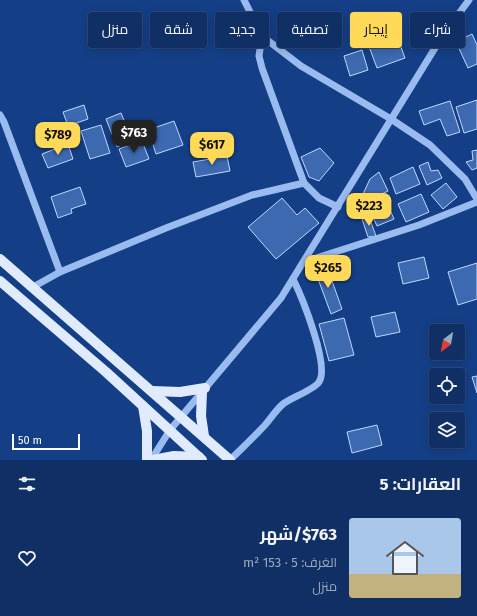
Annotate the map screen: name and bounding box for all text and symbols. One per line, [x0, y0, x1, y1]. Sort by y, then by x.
chip: منزل [88, 12, 142, 48]
chip: شقة [150, 12, 207, 48]
chip: جديد [215, 12, 269, 48]
chip: تصفية [277, 12, 342, 48]
chip: إيجار [350, 12, 402, 48]
chip: شراء [410, 12, 465, 48]
pin: $763 [110, 120, 158, 154]
pin: $789 [34, 122, 82, 156]
text: $763 [121, 125, 147, 140]
text: $789 [44, 127, 72, 142]
pin: $617 [188, 132, 236, 166]
text: $617 [199, 137, 225, 152]
pin: $223 [345, 193, 393, 227]
text: $223 [355, 198, 383, 213]
pin: $265 [304, 255, 352, 289]
text: $265 [314, 260, 342, 275]
north arrow [429, 324, 465, 360]
map controls [429, 324, 465, 448]
button: locate [429, 368, 465, 404]
button: layers [429, 412, 465, 448]
scale bar [12, 432, 80, 451]
text: 50 m [18, 434, 42, 447]
icon: filters [16, 473, 38, 495]
text: العقارات: 5 [380, 474, 461, 495]
text: $763/شهر [260, 524, 337, 545]
icon: home [381, 534, 429, 582]
icon: heart [16, 547, 38, 569]
text: الغرف: 5 · 153 m² [243, 555, 337, 570]
text: منزل [312, 579, 337, 594]

